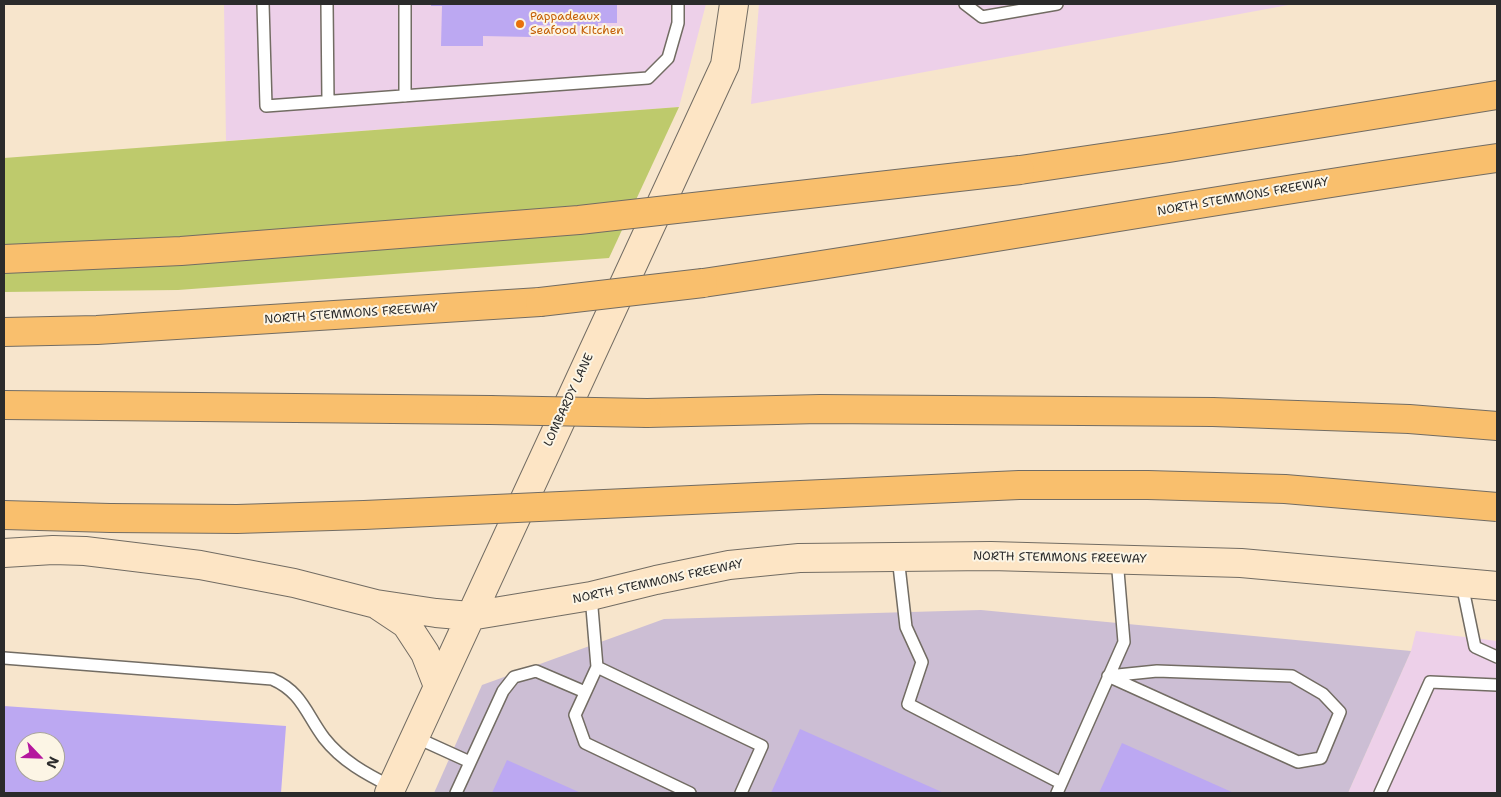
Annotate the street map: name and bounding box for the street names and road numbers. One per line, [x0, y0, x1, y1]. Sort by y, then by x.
street label: NORTH STEMMONS FREEWAY [1156, 175, 1330, 219]
street label: NORTH STEMMONS FREEWAY [264, 301, 438, 327]
street label: LOMBARDY LANE [541, 351, 597, 449]
street label: NORTH STEMMONS FREEWAY [973, 549, 1147, 567]
street label: NORTH STEMMONS FREEWAY [571, 557, 745, 607]

